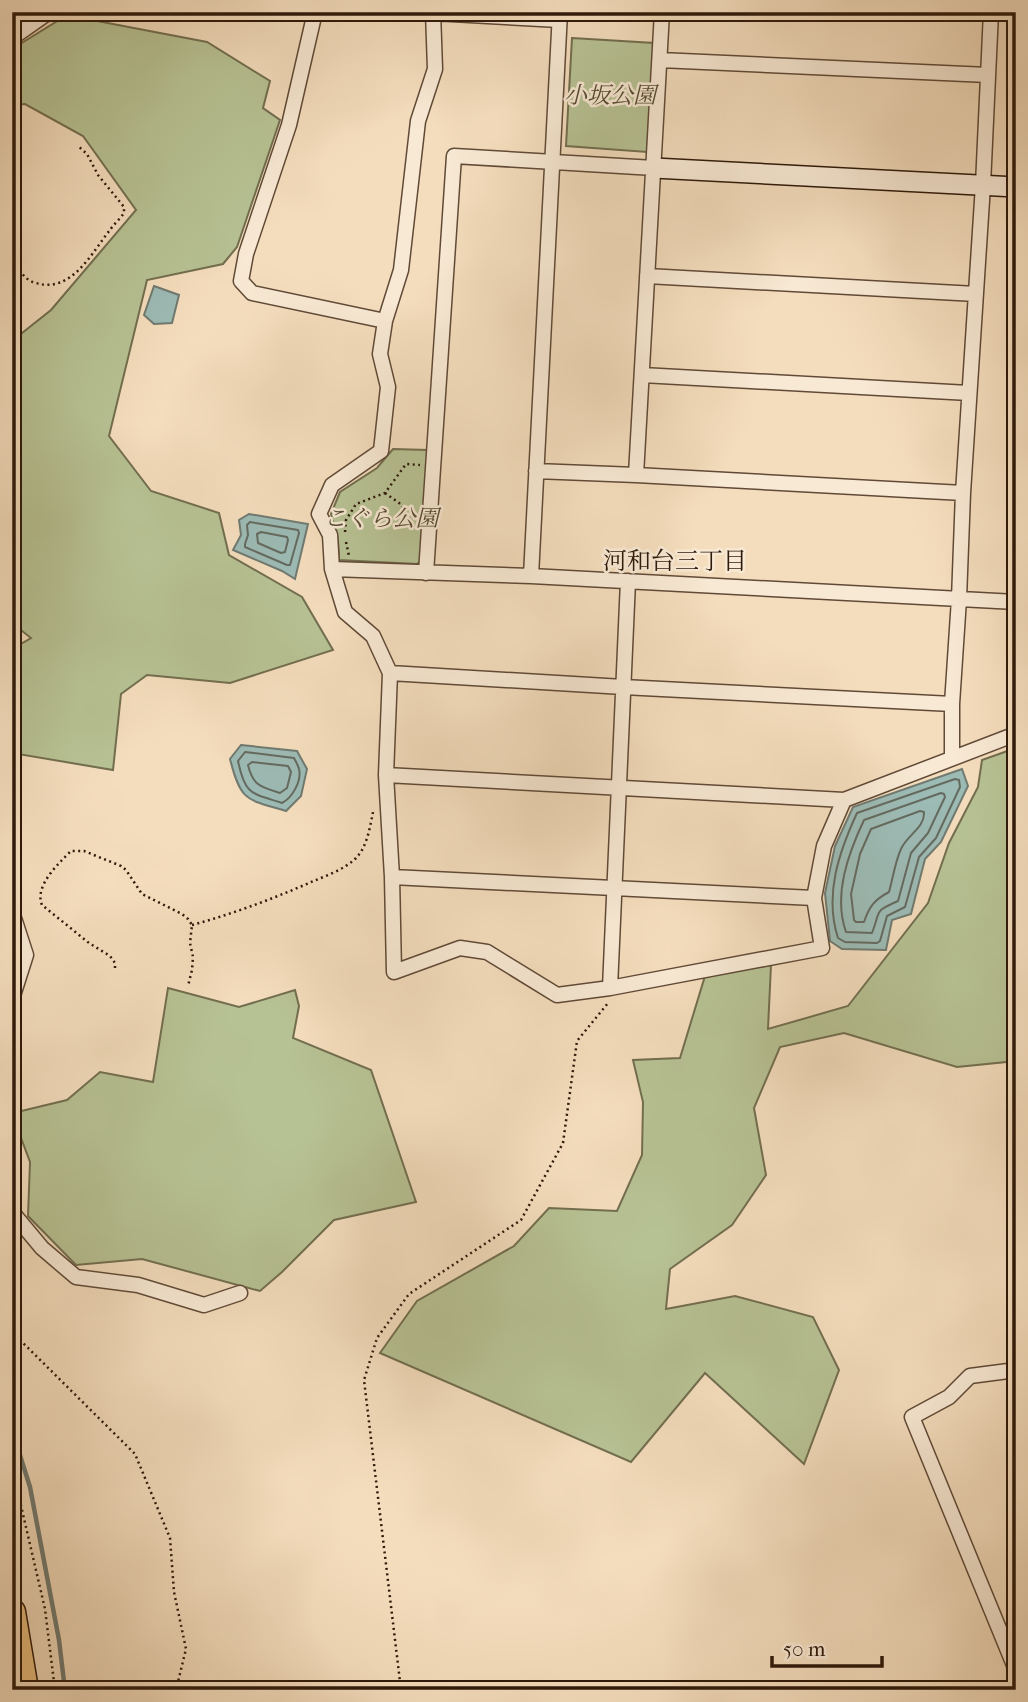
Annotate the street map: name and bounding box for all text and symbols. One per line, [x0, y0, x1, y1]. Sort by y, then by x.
park label: 小坂公園 [564, 82, 660, 109]
park label: こぐら公園 [324, 505, 443, 532]
district label: 河和台三丁目 [603, 547, 747, 575]
scale bar [772, 1625, 883, 1669]
text: 50 m [783, 1637, 826, 1661]

